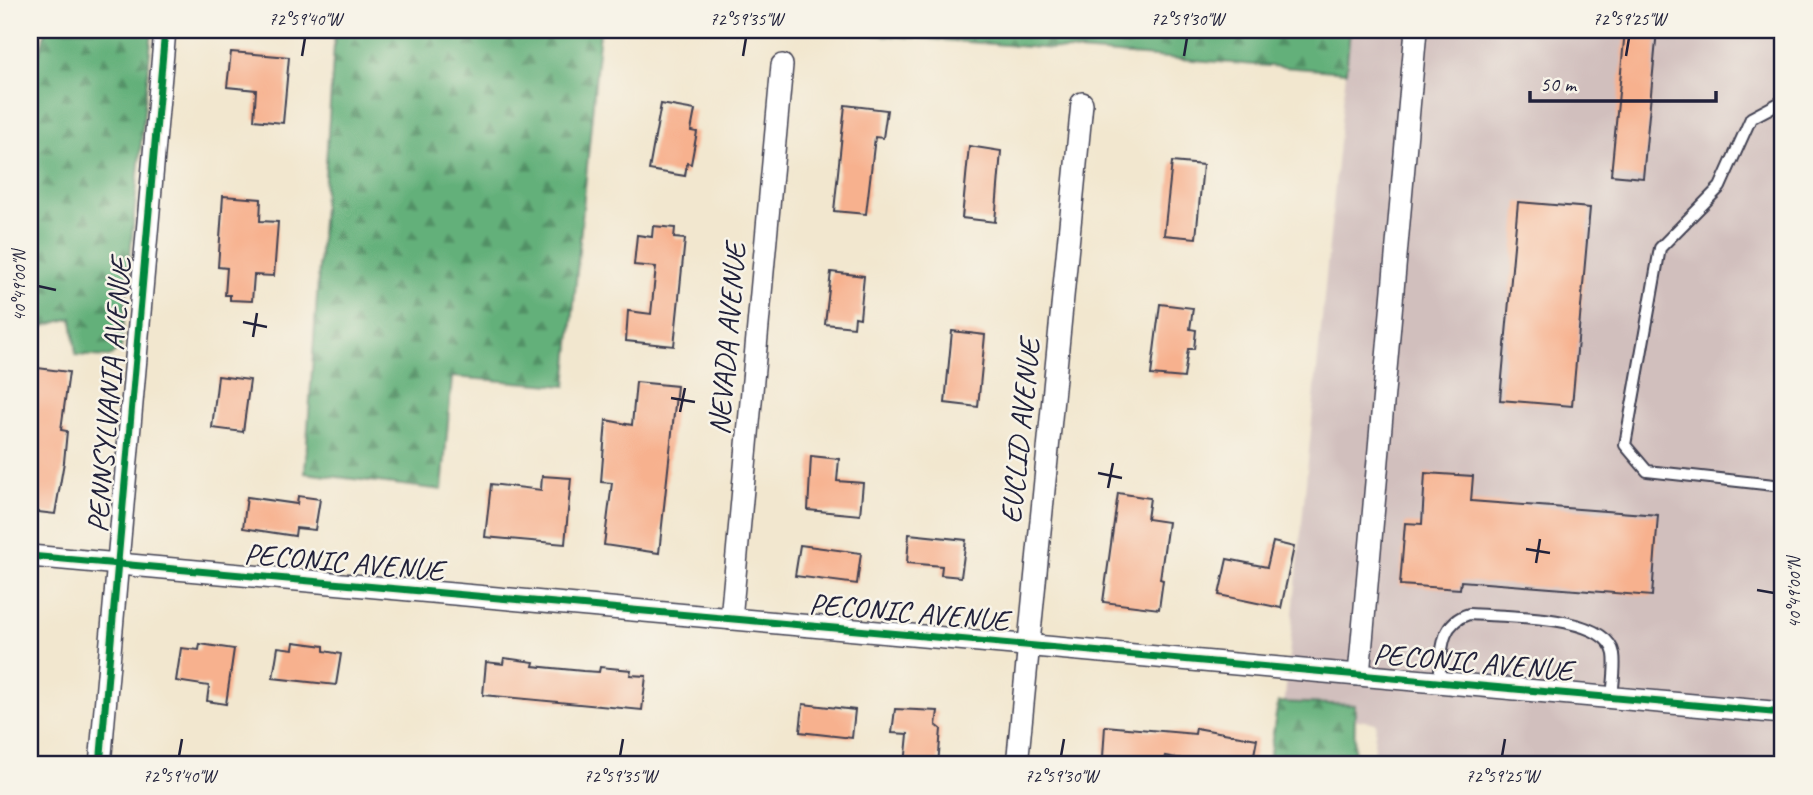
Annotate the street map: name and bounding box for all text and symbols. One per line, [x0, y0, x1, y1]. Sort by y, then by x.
text: 72°59'40"W [268, 8, 345, 30]
text: 72°59'35"W [709, 8, 786, 30]
text: 72°59'30"W [1150, 8, 1227, 30]
text: 72°59'25"W [1592, 8, 1669, 30]
scale bar [1530, 60, 1715, 104]
text: 50 m [1540, 71, 1578, 97]
street label: NEVADA AVENUE [700, 238, 755, 436]
text: 40°49'00"N [8, 247, 30, 321]
street label: PENNSYLVANIA AVENUE [78, 252, 140, 534]
street label: EUCLID AVENUE [991, 333, 1049, 525]
street label: PECONIC AVENUE [243, 534, 449, 590]
text: 40°49'00"N [1783, 554, 1805, 628]
street label: PECONIC AVENUE [808, 584, 1014, 640]
street label: PECONIC AVENUE [1372, 634, 1578, 690]
text: 72°59'40"W [142, 765, 219, 787]
text: 72°59'35"W [583, 765, 660, 787]
text: 72°59'30"W [1024, 765, 1101, 787]
text: 72°59'25"W [1465, 765, 1542, 787]

